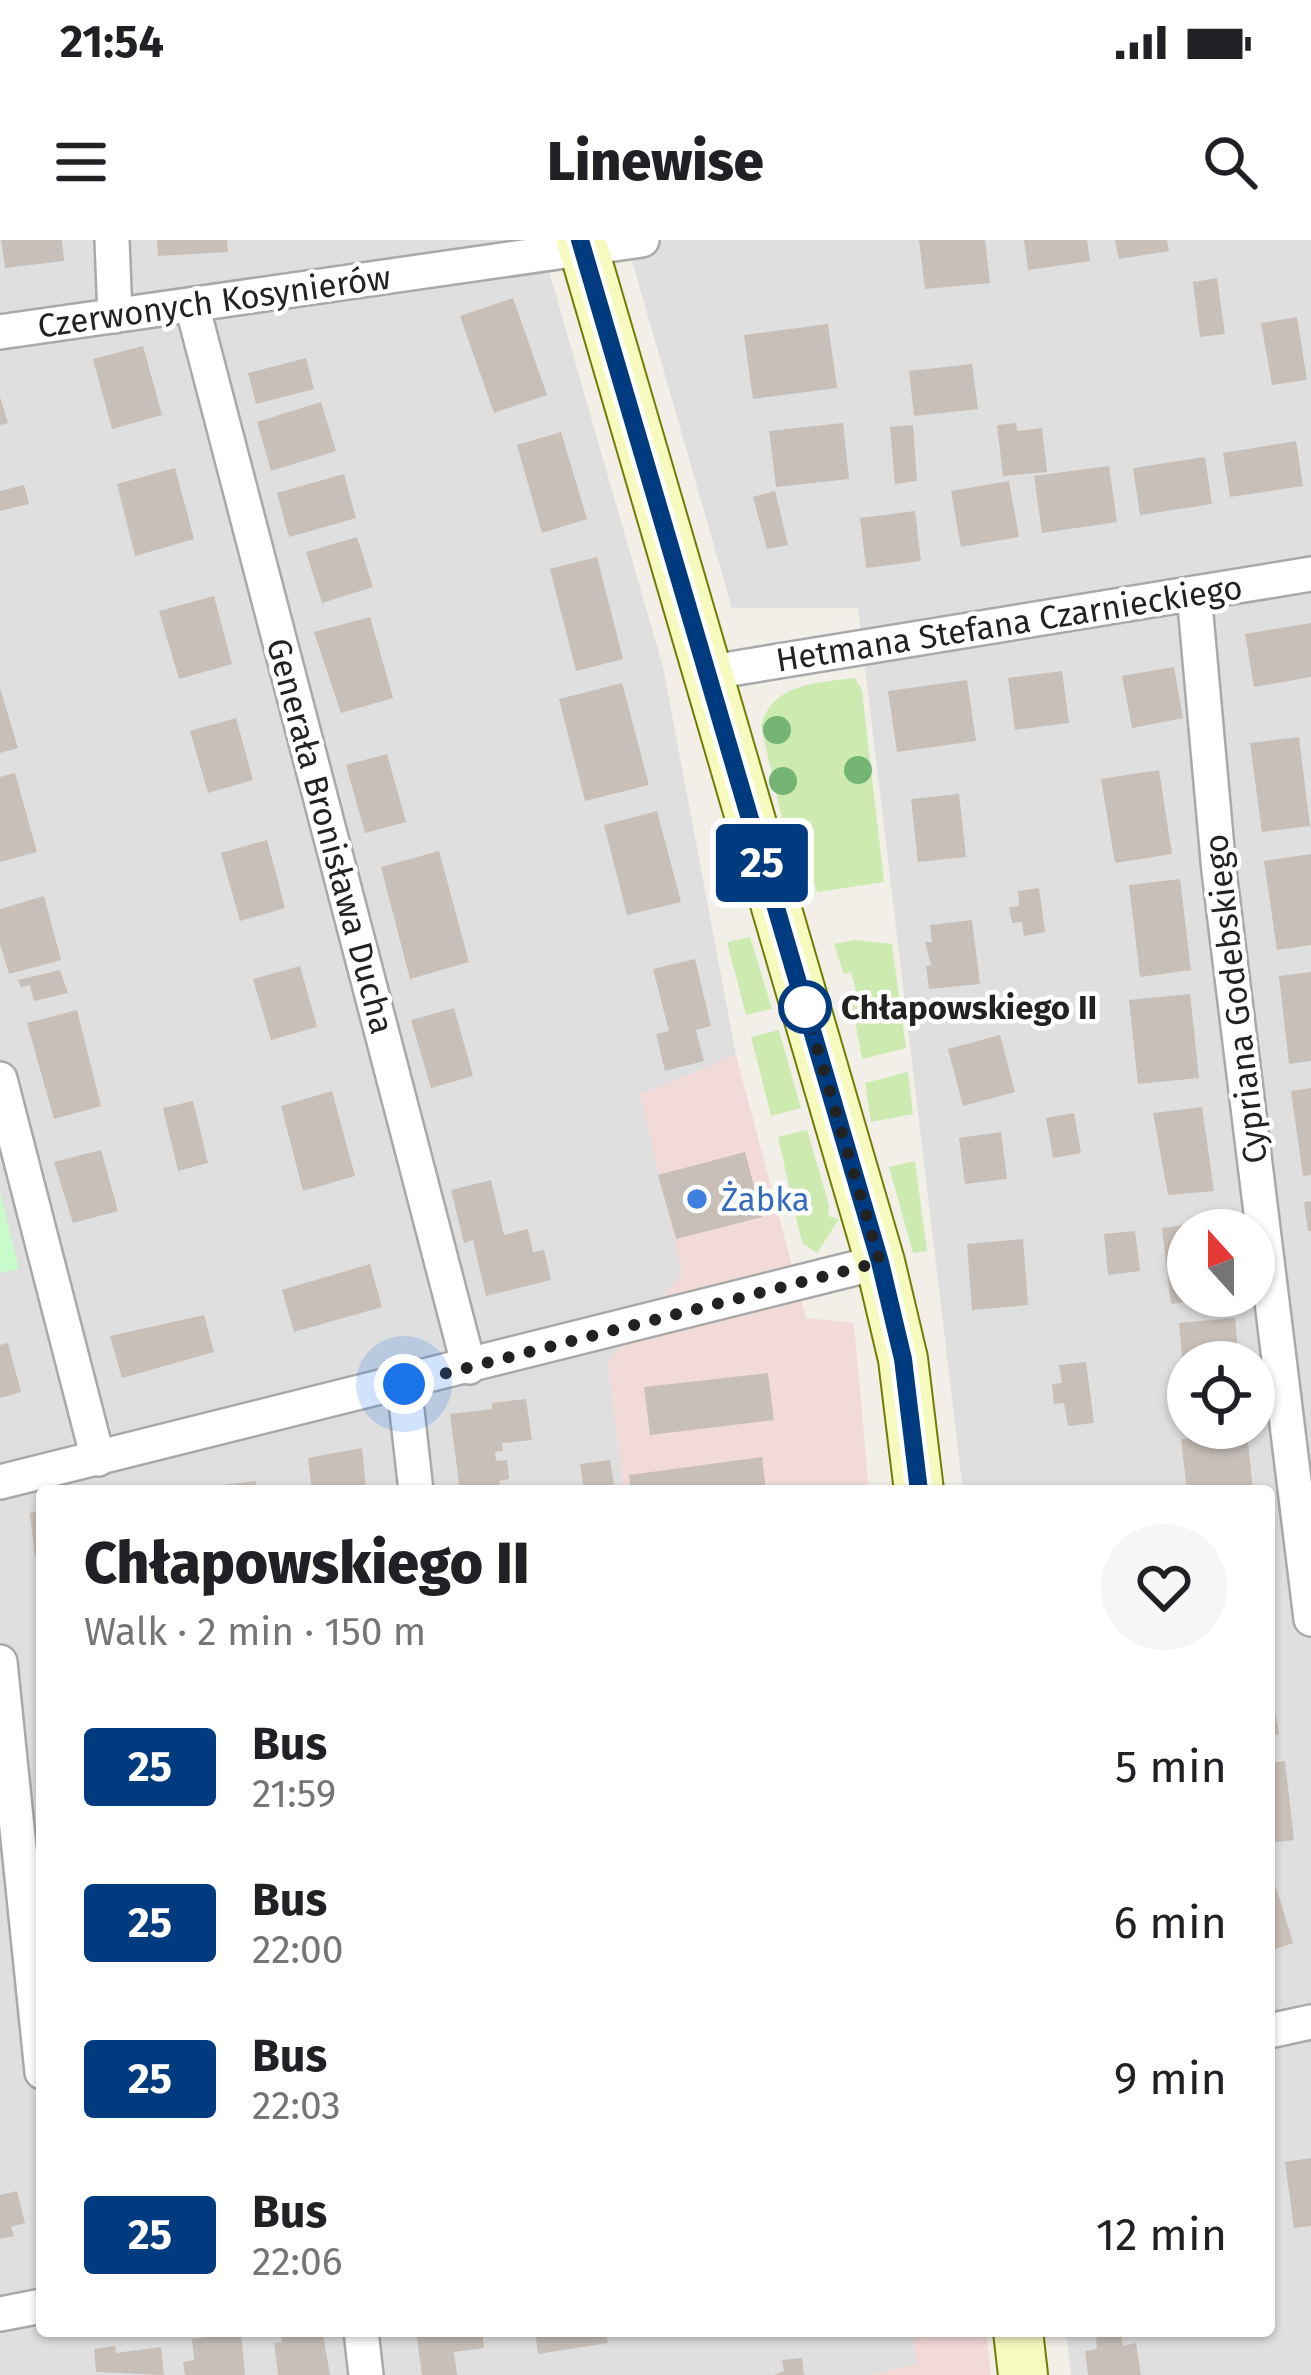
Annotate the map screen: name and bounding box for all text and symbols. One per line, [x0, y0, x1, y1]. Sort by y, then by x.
text: 21:54 [60, 15, 164, 69]
icon: menu [48, 129, 114, 195]
icon: search [1197, 129, 1263, 195]
text: Linewise [547, 130, 764, 194]
street label: Czerwonych Kosynierów [35, 257, 393, 347]
street label: Hetmana Stefana Czarnieckiego [773, 567, 1245, 681]
street label: Generała Bronisława Ducha [258, 634, 402, 1038]
line badge: 25 [708, 824, 816, 902]
street label: Cypriana Godebskiego [1196, 832, 1276, 1166]
text: 25 [740, 838, 784, 888]
marker: Chłapowskiego II [780, 982, 830, 1032]
place label: Chłapowskiego II [841, 988, 1097, 1028]
place label: Żabka [721, 1180, 810, 1220]
marker: Żabka [684, 1186, 710, 1212]
north arrow [1167, 1209, 1275, 1317]
map controls [1167, 1209, 1275, 1449]
button: locate [1167, 1341, 1275, 1449]
your location [374, 1354, 434, 1414]
button: heart [1101, 1524, 1227, 1650]
text: Chłapowskiego II [84, 1530, 529, 1598]
text: Walk · 2 min · 150 m [84, 1609, 426, 1655]
text: Bus [252, 1717, 327, 1771]
text: 5 min [1115, 1740, 1227, 1794]
text: 25 [128, 1742, 172, 1792]
text: 21:59 [252, 1771, 336, 1817]
text: Bus [252, 1873, 327, 1927]
text: 6 min [1113, 1896, 1227, 1950]
text: 25 [128, 1898, 172, 1948]
text: 22:00 [252, 1927, 344, 1973]
text: Bus [252, 2029, 327, 2083]
text: 9 min [1114, 2052, 1227, 2106]
text: 25 [128, 2054, 172, 2104]
text: 22:03 [252, 2083, 341, 2129]
text: Bus [252, 2185, 327, 2239]
text: 12 min [1096, 2208, 1227, 2262]
text: 25 [128, 2210, 172, 2260]
text: 22:06 [252, 2239, 343, 2285]

